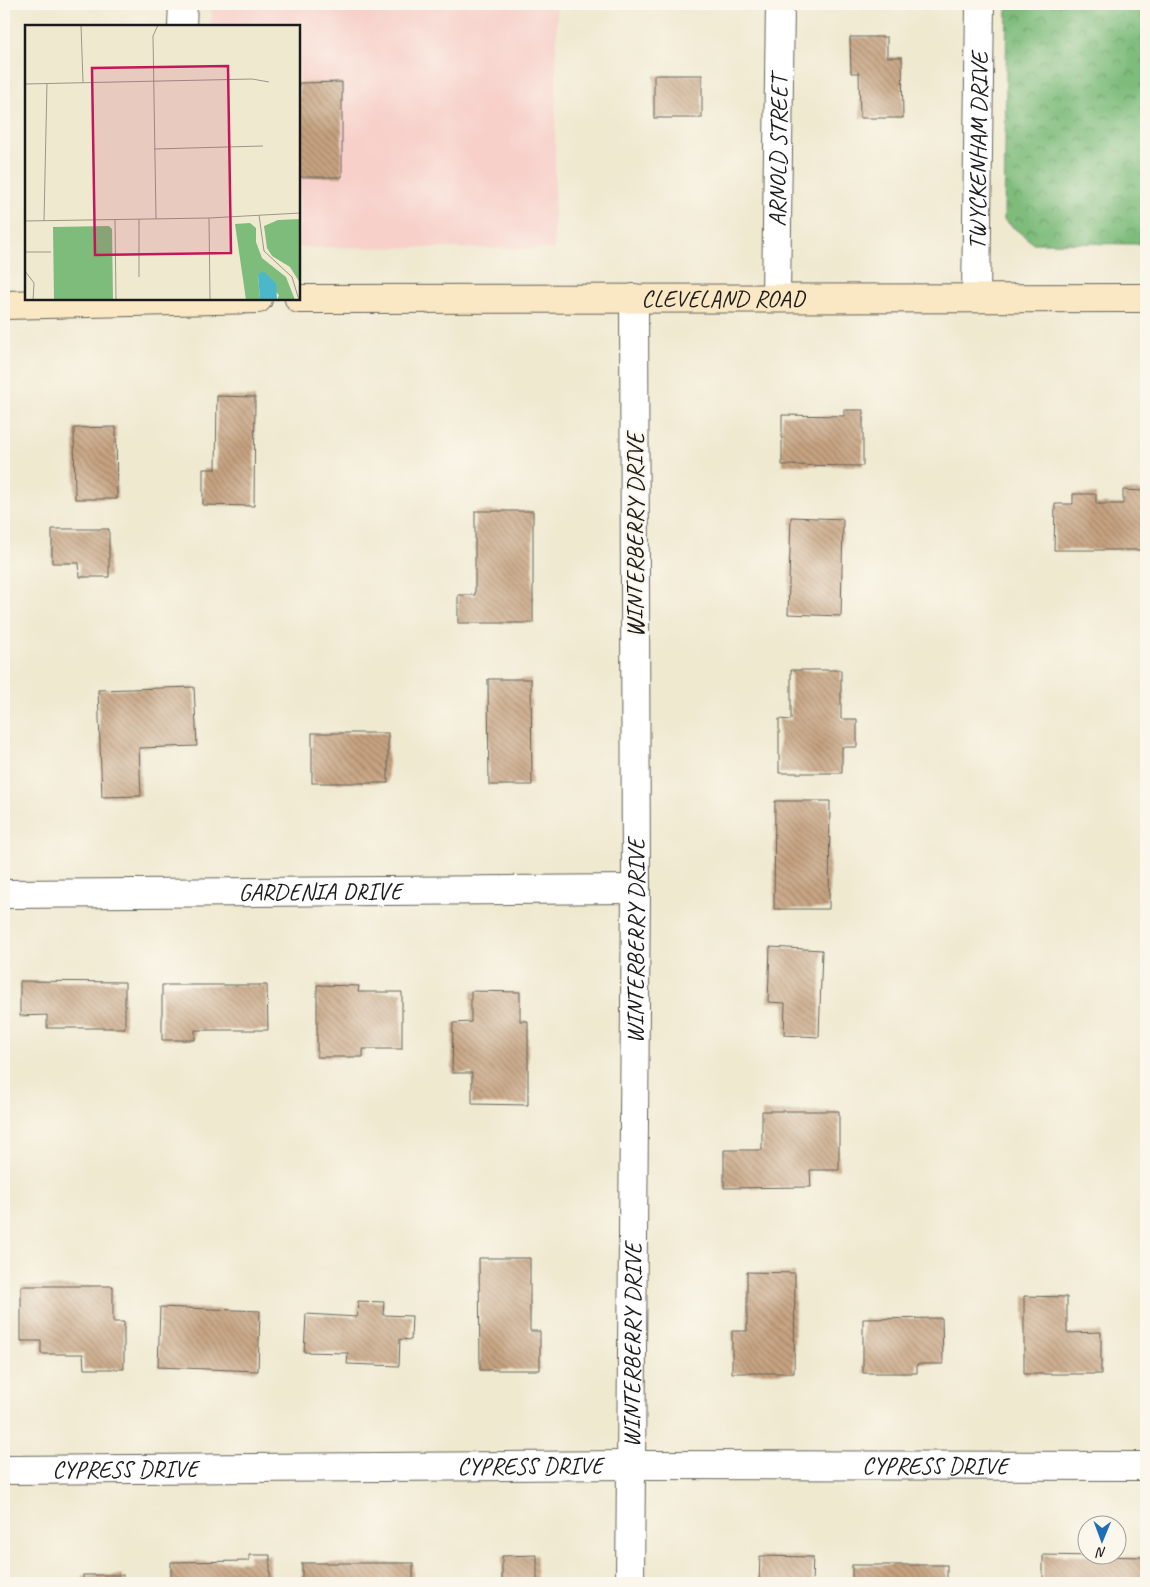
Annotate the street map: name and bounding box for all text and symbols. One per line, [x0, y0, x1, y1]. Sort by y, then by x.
inset map [25, 25, 300, 300]
street label: TWYCKENHAM DRIVE [962, 49, 994, 250]
street label: ARNOLD STREET [762, 69, 794, 227]
street label: CLEVELAND ROAD [641, 283, 807, 314]
street label: WINTERBERRY DRIVE [620, 430, 650, 637]
street label: WINTERBERRY DRIVE [620, 836, 651, 1043]
street label: GARDENIA DRIVE [238, 876, 404, 907]
street label: WINTERBERRY DRIVE [616, 1240, 648, 1447]
street label: CYPRESS DRIVE [457, 1450, 606, 1481]
street label: CYPRESS DRIVE [862, 1450, 1011, 1481]
street label: CYPRESS DRIVE [52, 1453, 201, 1485]
north arrow [1078, 1514, 1128, 1564]
text: N [1095, 1544, 1106, 1561]

